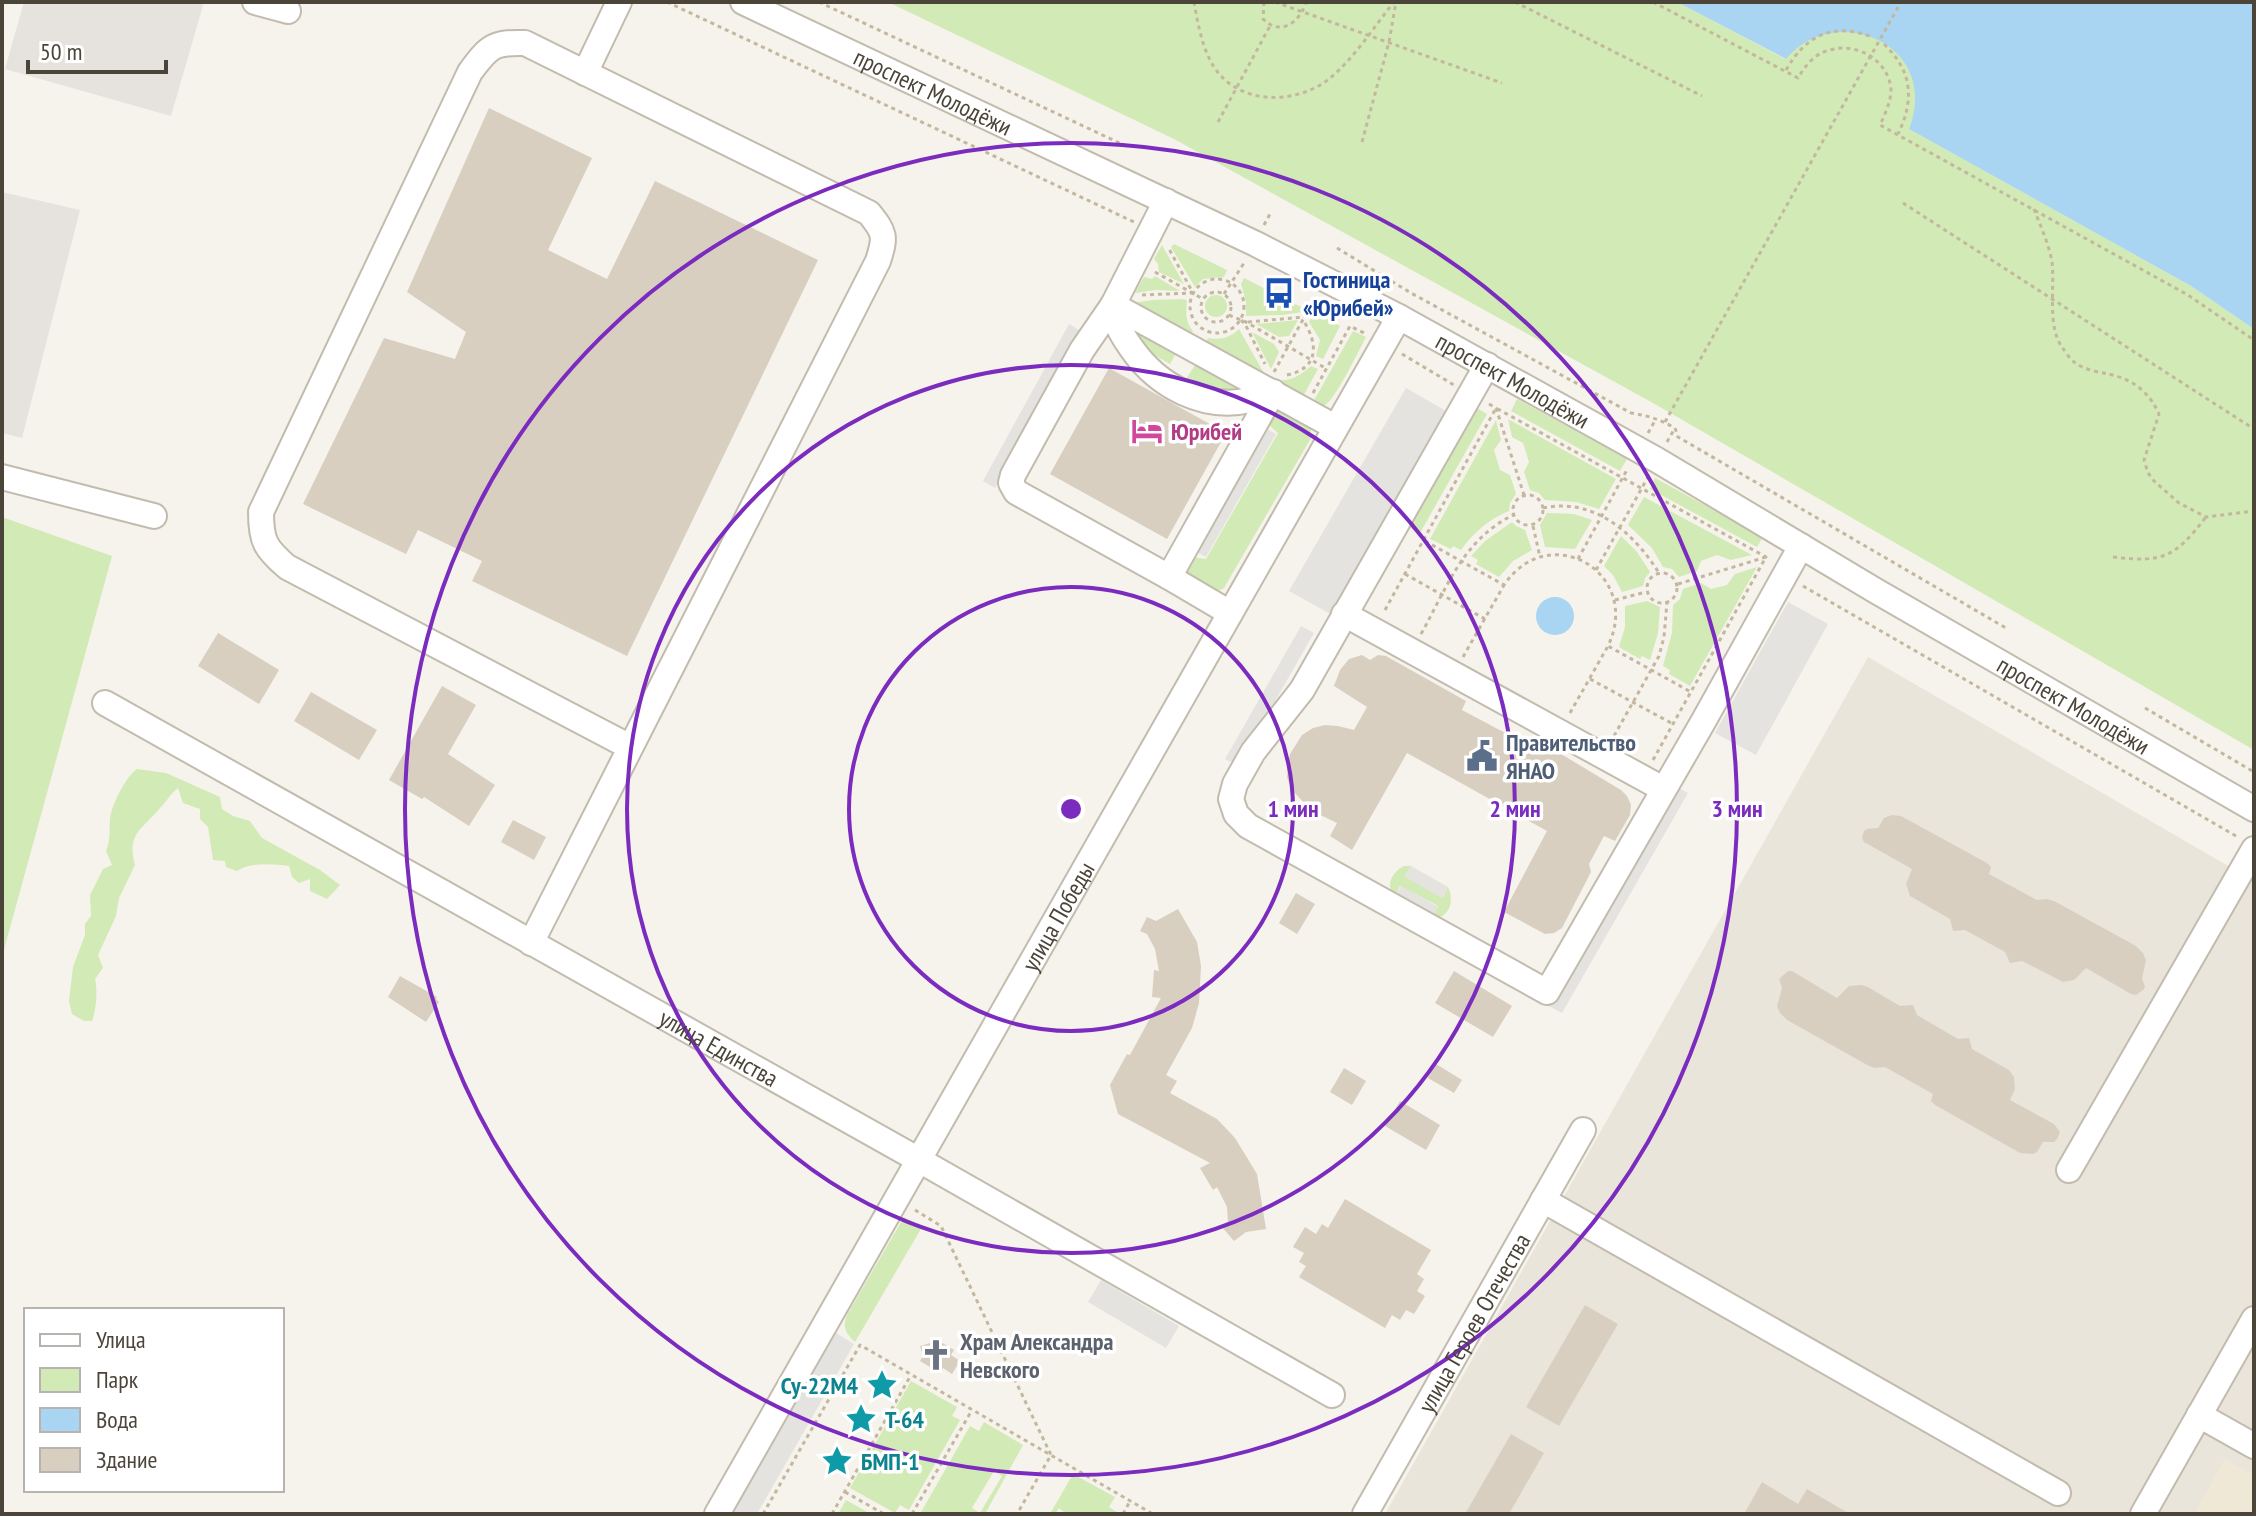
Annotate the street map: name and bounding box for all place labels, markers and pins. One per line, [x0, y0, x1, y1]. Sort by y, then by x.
place label: Гостиница «Юрибей» [1303, 264, 1394, 323]
bus stop icon: Гостиница «Юрибей» [1262, 276, 1296, 310]
hotel icon: Юрибей [1130, 414, 1164, 448]
place label: Юрибей [1171, 416, 1242, 447]
place label: Правительство ЯНАО [1506, 727, 1636, 786]
public building icon: Правительство ЯНАО [1465, 739, 1499, 773]
centre of rings [1057, 795, 1085, 823]
place label: Храм Александра Невского [960, 1326, 1113, 1385]
church icon: Храм Александра Невского [919, 1338, 953, 1372]
place icon: Су-22М4 [865, 1368, 899, 1402]
place label: Су-22М4 [781, 1370, 859, 1401]
place icon: Т-64 [844, 1402, 878, 1436]
place label: Т-64 [885, 1404, 924, 1435]
place icon: БМП-1 [820, 1444, 854, 1478]
place label: БМП-1 [861, 1446, 920, 1477]

